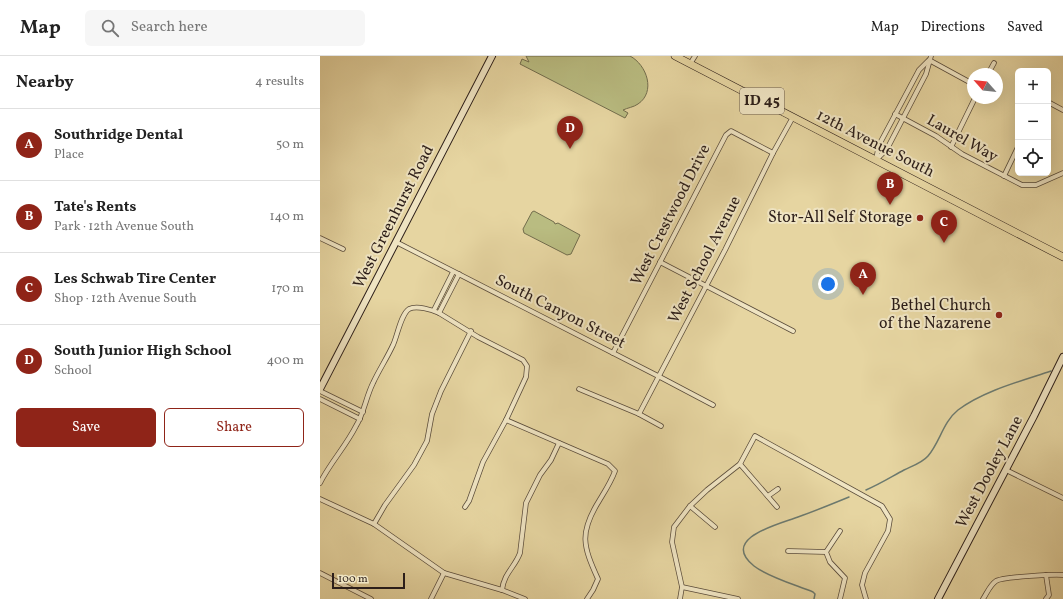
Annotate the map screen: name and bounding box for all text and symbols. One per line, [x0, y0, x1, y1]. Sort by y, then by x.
search box [85, 10, 365, 46]
text: Map [20, 15, 61, 41]
icon: search [99, 17, 121, 39]
text: Search here [131, 17, 208, 38]
text: Map [871, 18, 899, 37]
text: Directions [921, 18, 985, 37]
text: Saved [1007, 18, 1043, 37]
north arrow [967, 68, 1003, 104]
map controls [1015, 68, 1051, 176]
button: + [1015, 68, 1051, 104]
text: Nearby [16, 71, 74, 94]
text: 4 results [255, 73, 304, 91]
road number: ID 45 [740, 88, 784, 114]
button: − [1015, 104, 1051, 140]
street label: 12th Avenue South [812, 105, 938, 183]
street label: Laurel Way [922, 110, 1002, 168]
pin: D [557, 116, 583, 149]
text: Southridge Dental [54, 125, 183, 146]
text: A [24, 136, 34, 154]
text: 50 m [276, 136, 304, 154]
button: locate [1015, 140, 1051, 176]
street label: West Crestwood Drive [626, 141, 716, 289]
street label: West Greenhurst Road [348, 142, 440, 292]
text: Place [54, 146, 84, 164]
pin: B [877, 172, 903, 205]
street label: West School Avenue [663, 192, 747, 328]
text: Tate's Rents [54, 197, 136, 218]
place label: Stor-All Self Storage [768, 207, 912, 229]
text: B [25, 208, 33, 226]
text: 140 m [270, 208, 304, 226]
pin: C [931, 210, 957, 243]
marker: Stor-All Self Storage [915, 213, 925, 223]
text: Park · 12th Avenue South [54, 218, 194, 236]
pin: A [850, 262, 876, 295]
text: Les Schwab Tire Center [54, 269, 216, 290]
street label: South Canyon Street [491, 270, 629, 355]
your location [818, 274, 838, 294]
text: C [25, 280, 33, 298]
text: 170 m [271, 280, 304, 298]
text: Shop · 12th Avenue South [54, 290, 197, 308]
place label: Bethel Church of the Nazarene [879, 295, 991, 335]
marker: Bethel Church of the Nazarene [994, 310, 1004, 320]
text: South Junior High School [54, 341, 232, 362]
text: D [24, 352, 34, 370]
text: 400 m [267, 352, 304, 370]
text: School [54, 362, 92, 380]
button: Save [16, 408, 156, 447]
button: Share [164, 408, 304, 447]
street label: West Dooley Lane [951, 412, 1029, 532]
scale bar [332, 571, 405, 590]
text: 100 m [338, 572, 368, 587]

